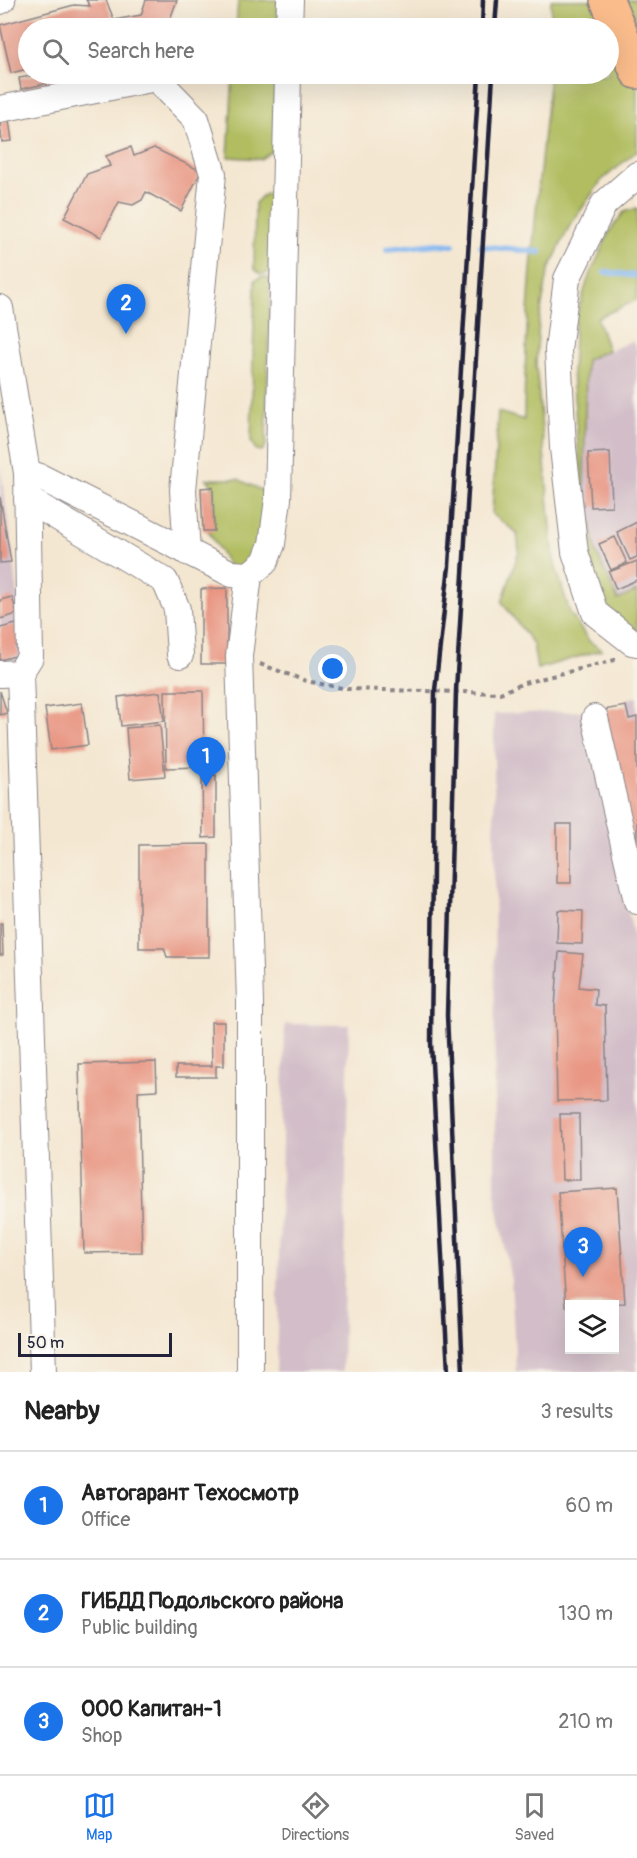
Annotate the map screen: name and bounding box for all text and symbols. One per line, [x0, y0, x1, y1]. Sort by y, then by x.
search box [18, 18, 619, 84]
icon: search [39, 35, 72, 68]
text: Search here [87, 37, 194, 65]
pin: 2 [106, 284, 146, 334]
your location [318, 654, 347, 683]
pin: 1 [186, 738, 226, 787]
pin: 3 [564, 1228, 602, 1277]
map controls [565, 1300, 619, 1354]
button: layers [565, 1300, 619, 1354]
scale bar [18, 1330, 172, 1358]
text: 50 m [27, 1333, 64, 1353]
text: Nearby [24, 1395, 100, 1427]
text: 3 results [541, 1399, 613, 1424]
text: Автогарант Техосмотр [81, 1479, 299, 1507]
text: 1 [40, 1493, 47, 1518]
text: 60 m [566, 1493, 613, 1518]
text: Office [81, 1507, 130, 1532]
text: ГИБДД Подольского района [81, 1587, 343, 1615]
text: 2 [38, 1601, 49, 1626]
text: 130 m [558, 1601, 613, 1626]
text: Public building [81, 1615, 197, 1640]
text: ООО Капитан-1 [81, 1695, 222, 1723]
text: 3 [38, 1709, 49, 1734]
text: 210 m [558, 1709, 613, 1734]
text: Shop [81, 1723, 122, 1748]
tab: Map [83, 1789, 116, 1845]
tab: Directions [281, 1789, 349, 1845]
tab: Saved [515, 1789, 554, 1845]

